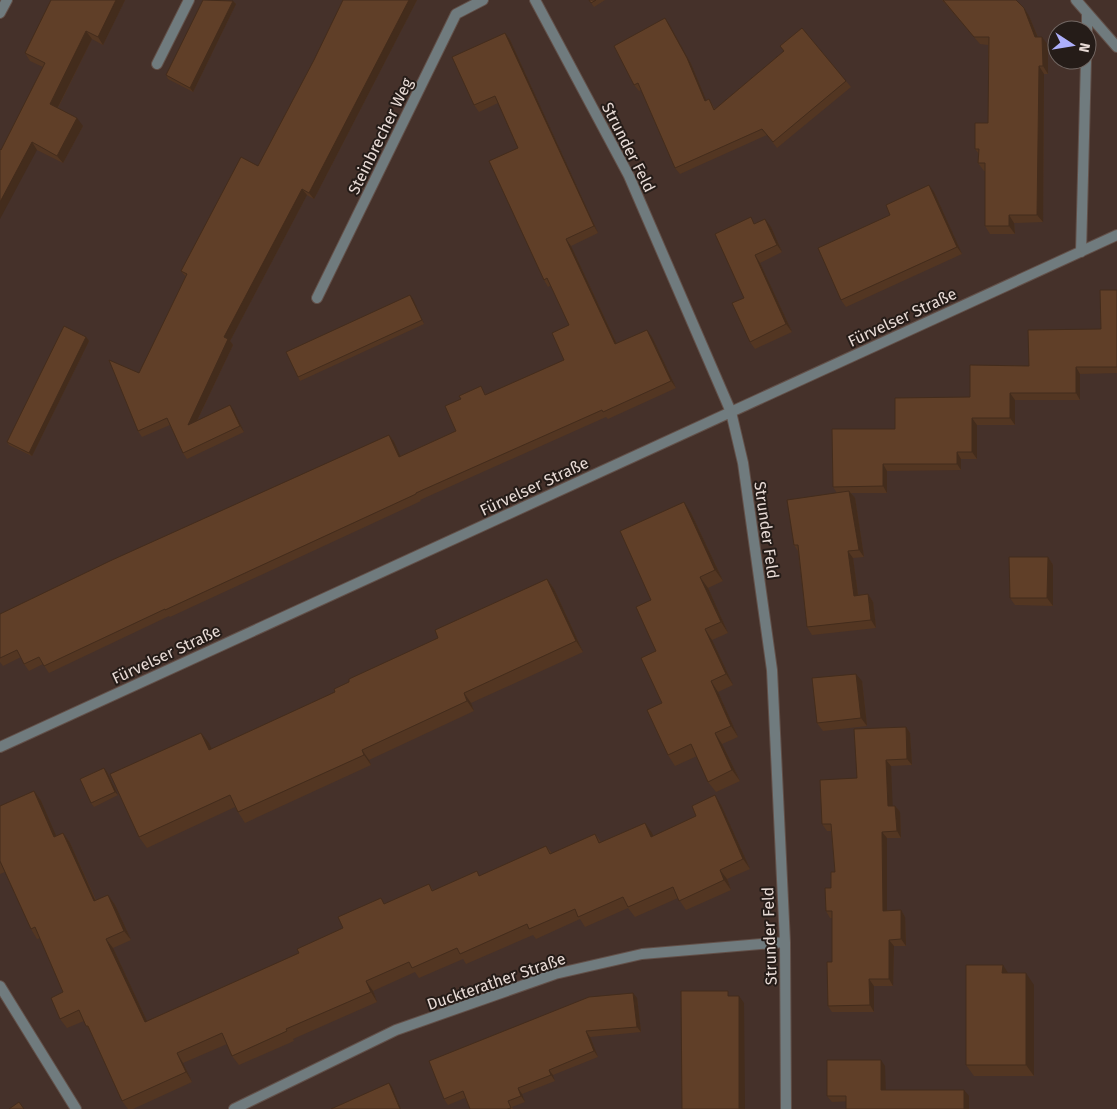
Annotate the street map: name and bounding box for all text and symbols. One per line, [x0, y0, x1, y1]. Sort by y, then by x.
north arrow [1047, 20, 1097, 70]
text: N [1075, 41, 1094, 54]
street label: Steinbrecher Weg [344, 74, 417, 197]
street label: Strunder Feld [598, 99, 659, 195]
street label: Fürvelser Straße [845, 284, 960, 351]
street label: Fürvelser Straße [477, 453, 592, 520]
street label: Strunder Feld [750, 480, 783, 580]
street label: Fürvelser Straße [109, 621, 224, 688]
street label: Strunder Feld [758, 887, 781, 985]
street label: Duckterather Straße [424, 949, 568, 1014]

